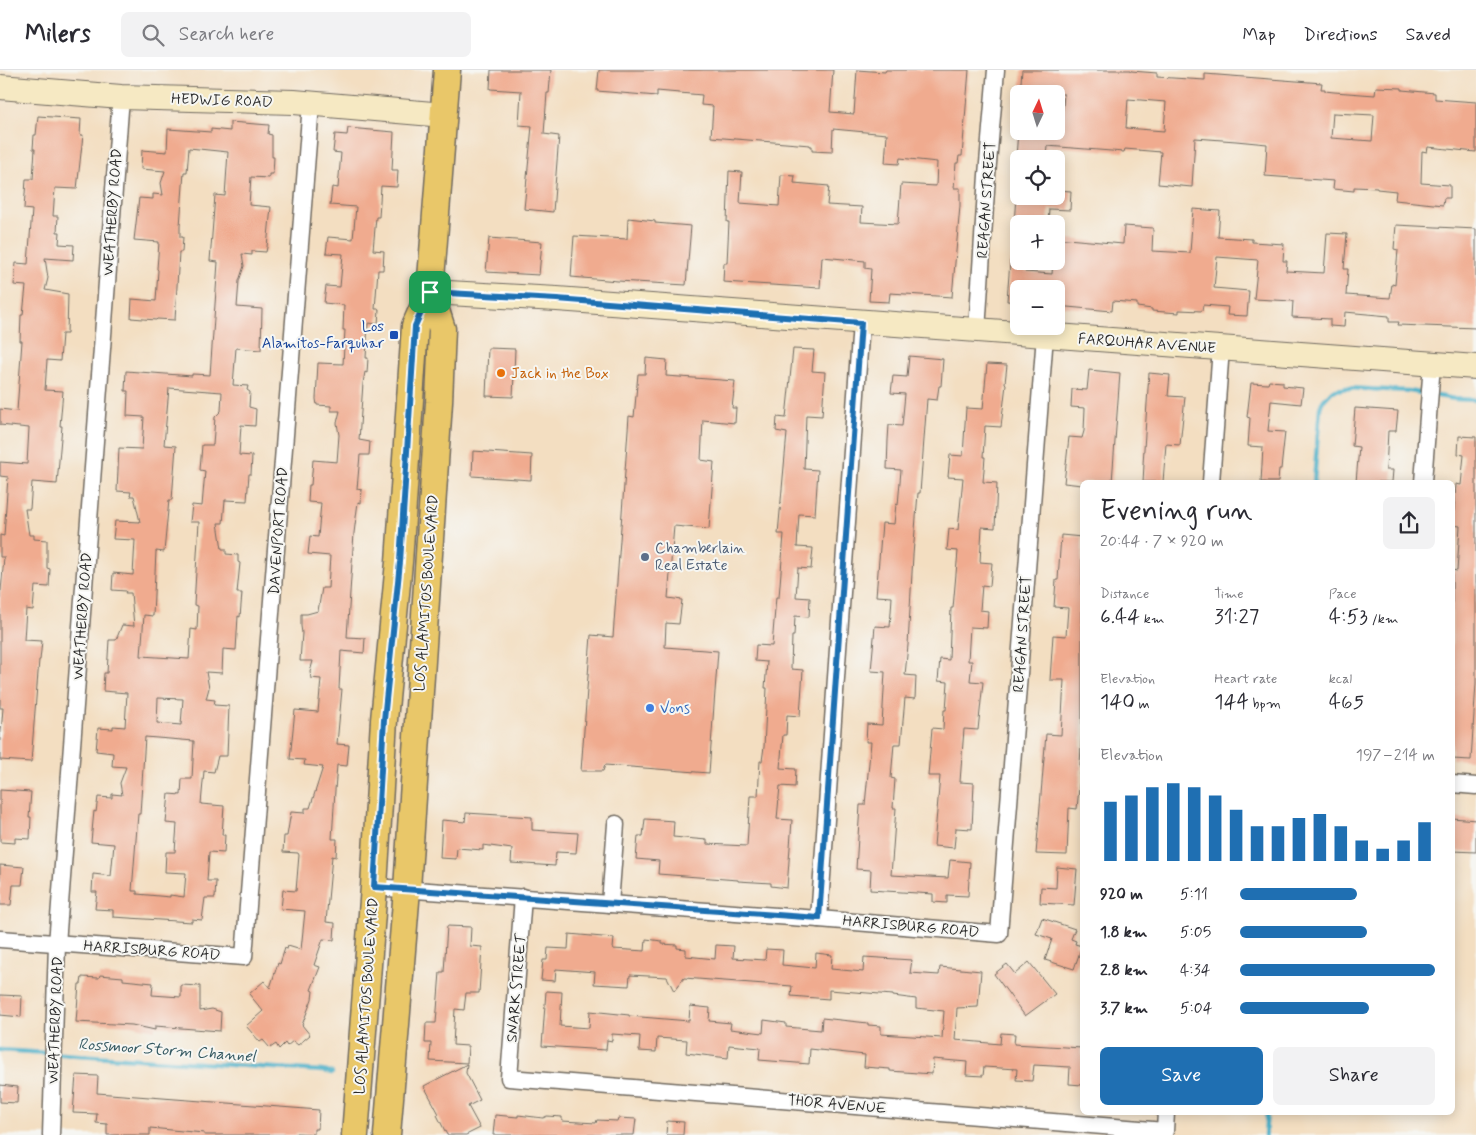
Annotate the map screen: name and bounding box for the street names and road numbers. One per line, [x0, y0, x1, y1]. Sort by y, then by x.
street label: HEDWIG ROAD [171, 89, 273, 113]
street label: REAGAN STREET [973, 141, 1001, 259]
street label: WEATHERBY ROAD [99, 148, 127, 276]
street label: FARQUHAR AVENUE [1077, 329, 1217, 359]
street label: DAVENPORT ROAD [265, 466, 293, 596]
street label: LOS ALAMITOS BOULEVARD [410, 494, 444, 692]
street label: WEATHERBY ROAD [69, 552, 97, 680]
street label: REAGAN STREET [1009, 575, 1037, 693]
street label: LOS ALAMITOS BOULEVARD [350, 897, 384, 1095]
street label: HARRISBURG ROAD [842, 911, 980, 943]
street label: SNARK STREET [502, 932, 532, 1043]
street label: HARRISBURG ROAD [83, 936, 221, 966]
street label: WEATHERBY ROAD [44, 956, 68, 1084]
street label: THOR AVENUE [787, 1091, 888, 1119]

